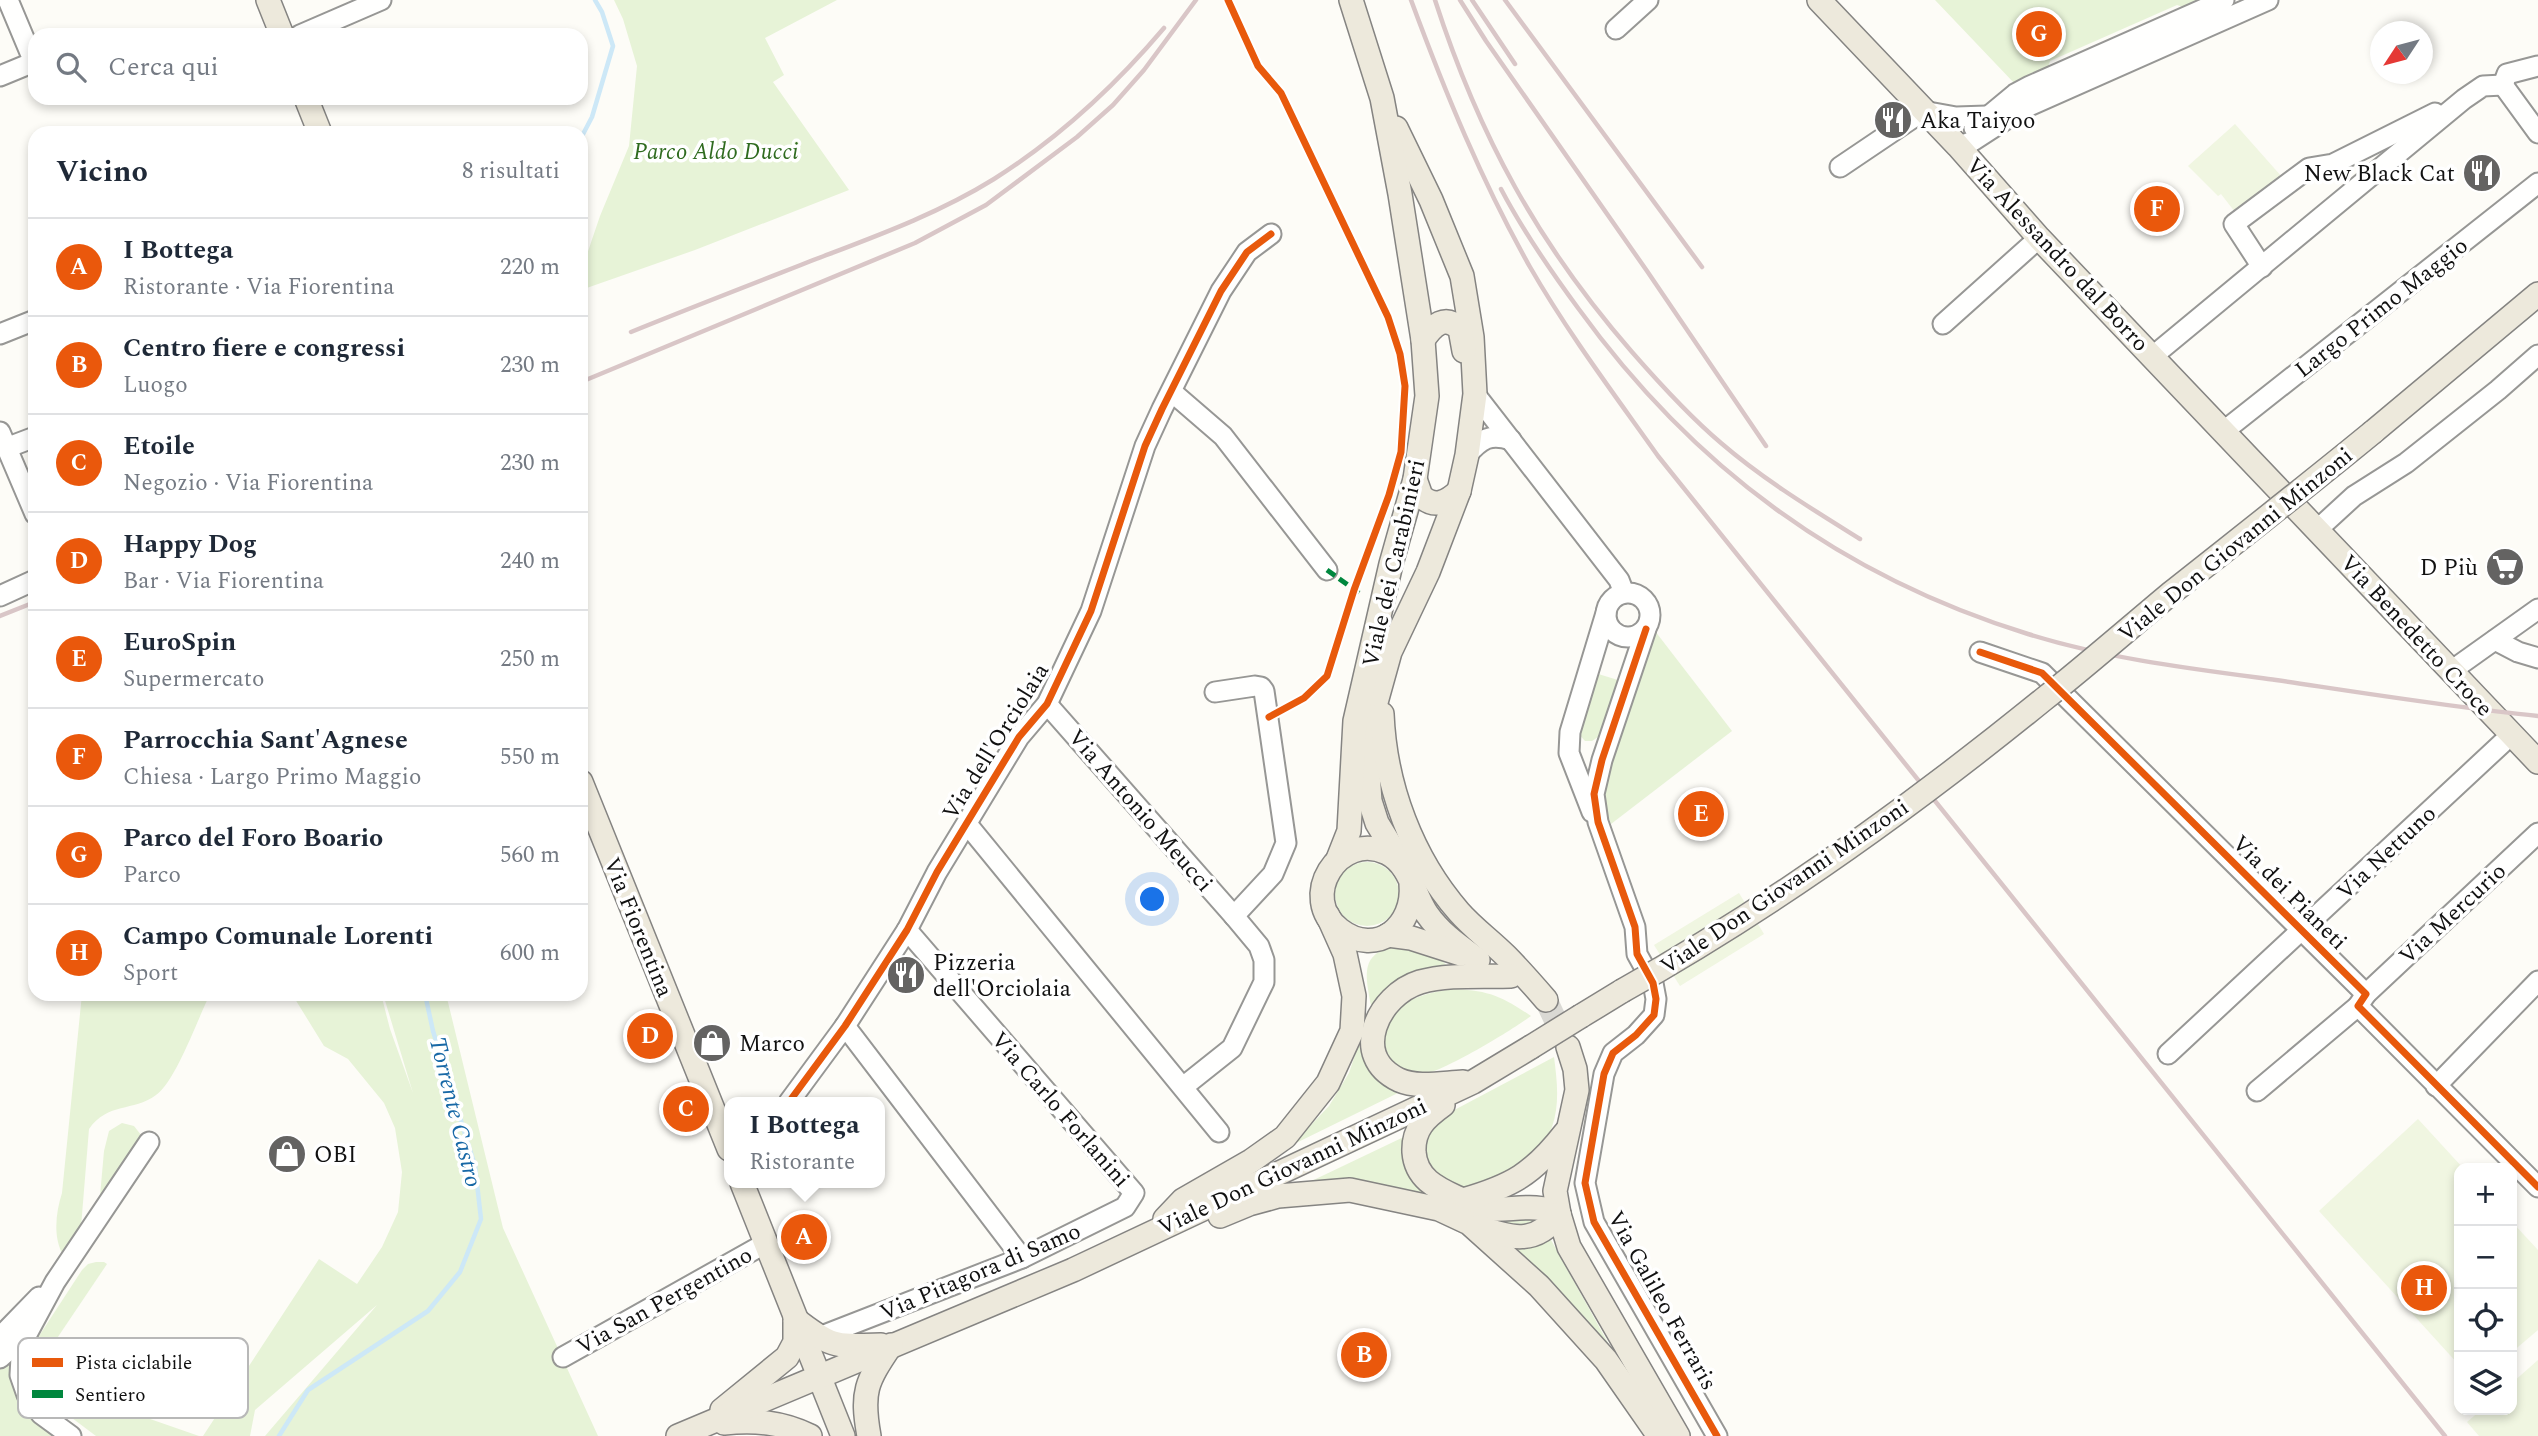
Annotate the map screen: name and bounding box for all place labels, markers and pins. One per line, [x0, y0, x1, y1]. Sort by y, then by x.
pin: G [2016, 8, 2062, 60]
restaurant icon: Aka Taiyoo [1872, 99, 1914, 141]
place label: Aka Taiyoo [1920, 104, 2036, 139]
restaurant icon: New Black Cat [2461, 152, 2503, 194]
place label: New Black Cat [2304, 157, 2455, 192]
pin: F [2134, 183, 2180, 235]
supermarket icon: D Più [2484, 546, 2526, 588]
place label: D Più [2420, 551, 2478, 586]
pin: E [1678, 788, 1724, 840]
place label: Pizzeria dell'Orciolaia [933, 946, 1071, 1007]
restaurant icon: Pizzeria dell'Orciolaia [885, 954, 927, 996]
pin: D [627, 1010, 673, 1062]
shop icon: Marco [691, 1022, 733, 1064]
place label: Marco [739, 1027, 805, 1062]
pin: C [663, 1083, 709, 1135]
shop icon: OBI [266, 1133, 308, 1175]
place label: OBI [314, 1138, 357, 1173]
pin: A [781, 1211, 827, 1263]
pin: H [2401, 1262, 2447, 1314]
pin: B [1341, 1329, 1387, 1381]

